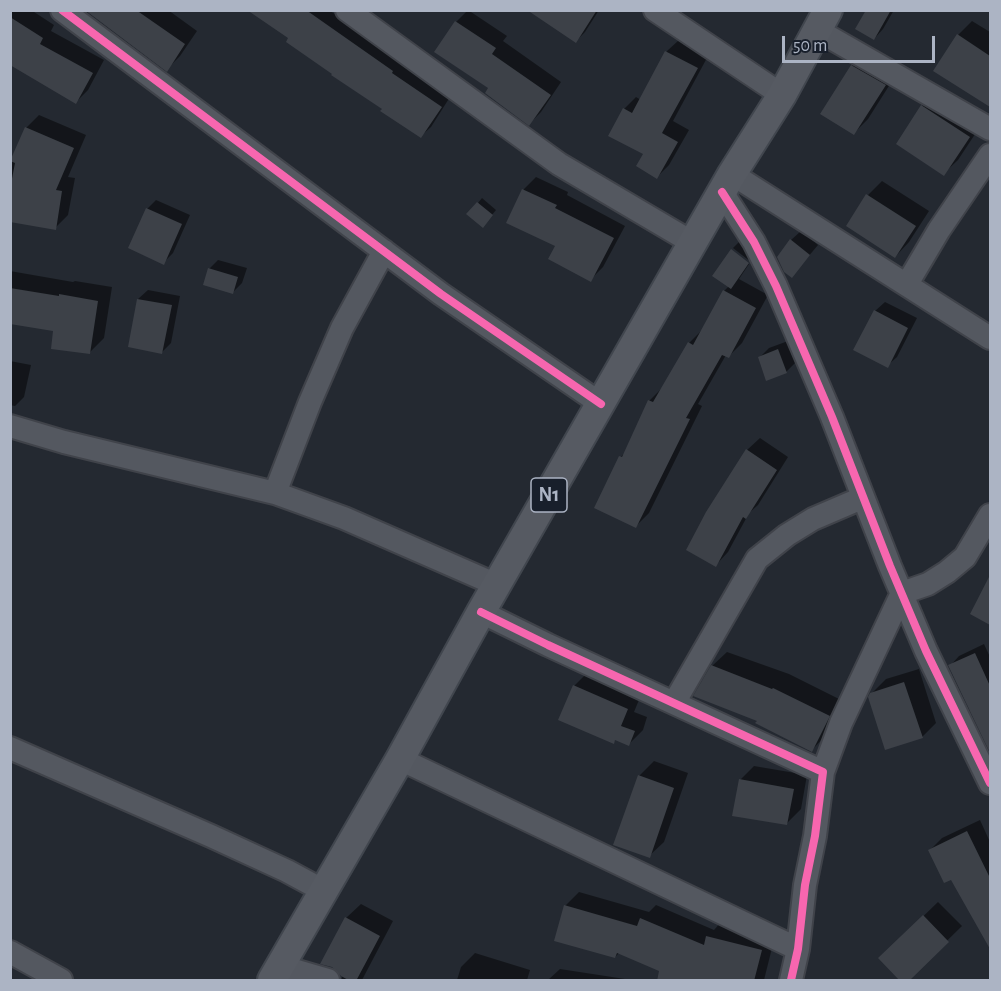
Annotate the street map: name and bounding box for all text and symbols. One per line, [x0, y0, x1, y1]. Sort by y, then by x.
scale bar [785, 24, 938, 62]
text: 50 m [793, 37, 827, 55]
road number: N1 [531, 478, 567, 512]

